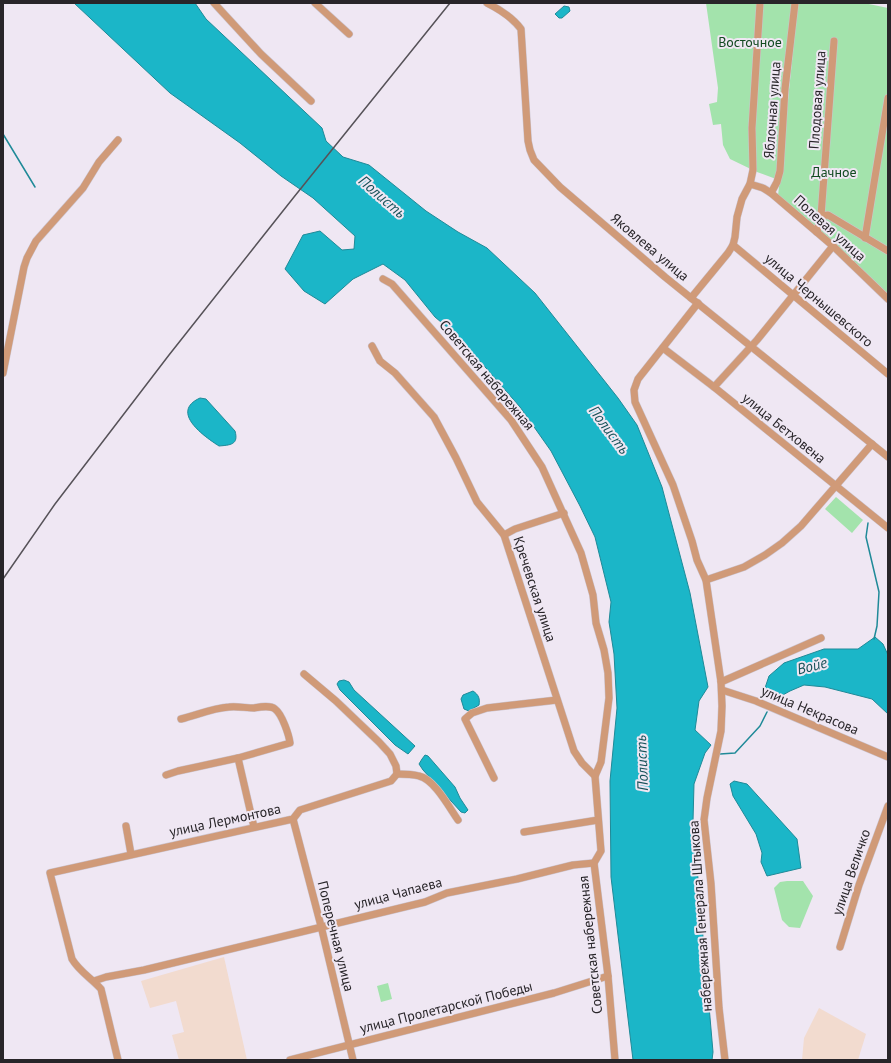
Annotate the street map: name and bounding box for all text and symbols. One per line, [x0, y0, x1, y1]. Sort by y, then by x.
park label: Восточное [718, 33, 782, 51]
street label: Плодовая улица [805, 50, 829, 150]
street label: Яблочная улица [760, 61, 784, 159]
park label: Дачное [811, 163, 857, 181]
water label: Полисть [355, 171, 410, 222]
street label: Полевая улица [790, 191, 870, 265]
street label: Яковлева улица [607, 209, 693, 285]
street label: улица Чернышевского [761, 249, 877, 351]
street label: Советская набережная [435, 316, 539, 434]
street label: улица Бетховена [738, 389, 830, 467]
water label: Полисть [585, 402, 634, 458]
street label: Кречевская улица [509, 534, 561, 644]
water label: Войе [795, 653, 829, 678]
street label: улица Некрасова [758, 681, 862, 739]
water label: Полисть [631, 734, 652, 791]
street label: улица Лермонтова [168, 799, 282, 841]
street label: набережная Генерала Штыкова [684, 820, 716, 1012]
street label: улица Величко [828, 827, 874, 917]
street label: улица Чапаева [352, 873, 444, 913]
street label: Советская набережная [574, 875, 606, 1015]
street label: Поперечная улица [314, 879, 358, 993]
street label: улица Пролетарской Победы [358, 977, 534, 1037]

